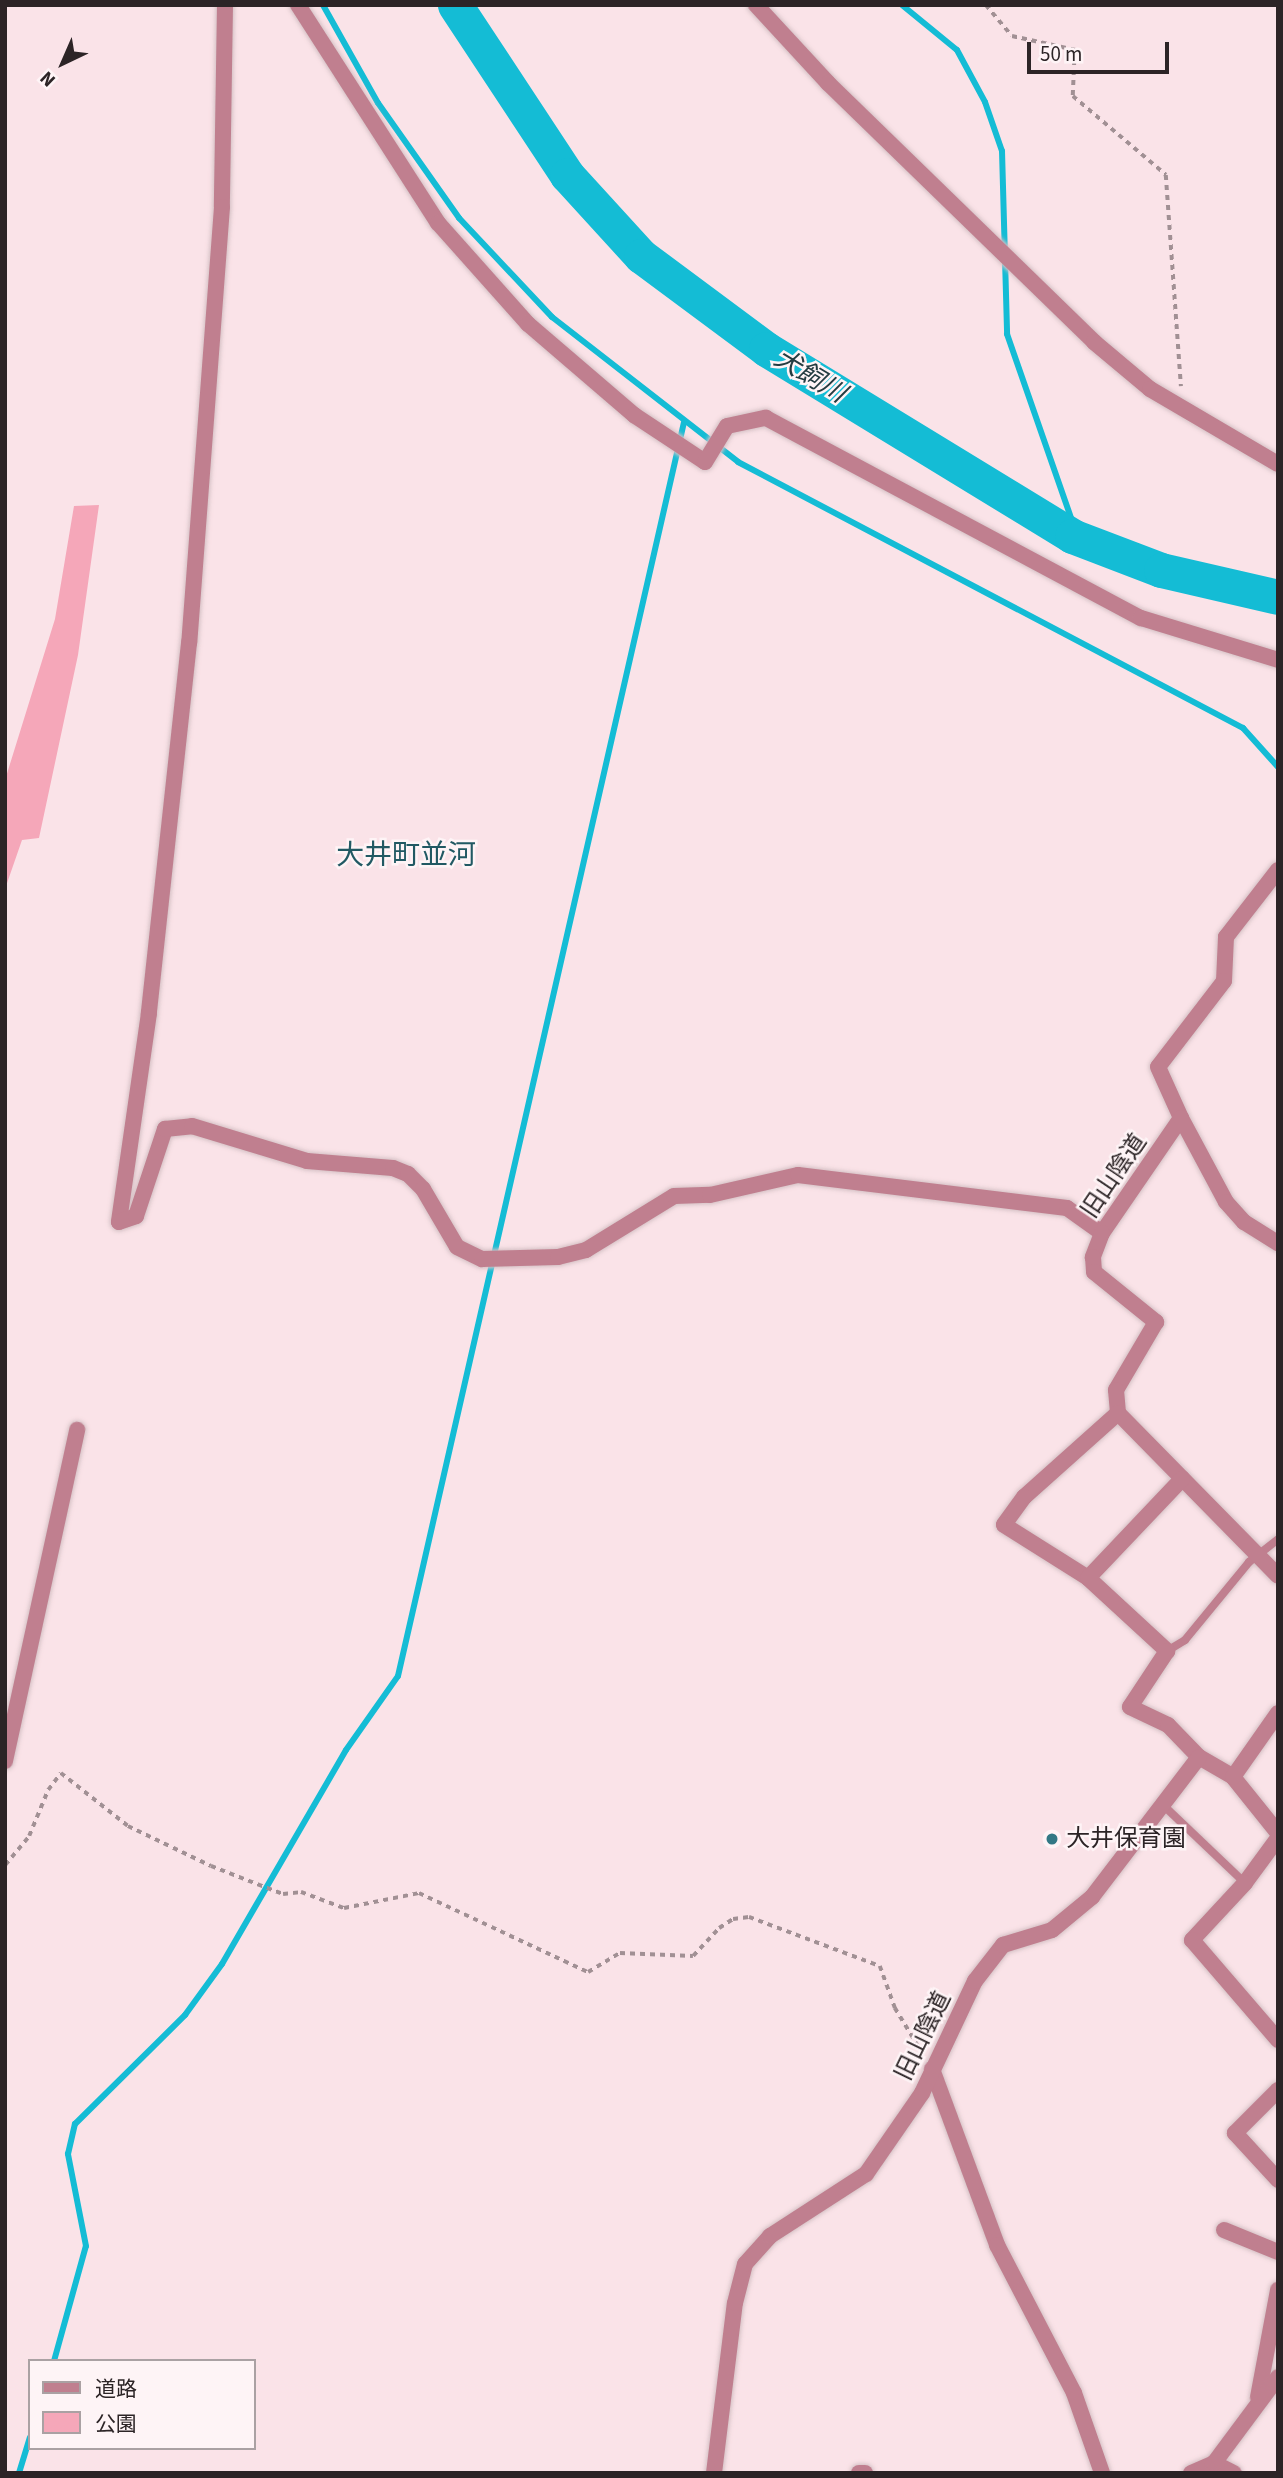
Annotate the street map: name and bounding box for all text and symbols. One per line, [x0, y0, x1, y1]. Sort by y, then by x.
north arrow [28, 28, 98, 98]
scale bar [1031, 28, 1173, 72]
text: 50 m [1040, 39, 1082, 69]
text: N [34, 64, 62, 93]
water label: 犬飼川 [769, 343, 851, 409]
district label: 大井町並河 [336, 838, 476, 872]
street label: 旧山陰道 [1075, 1128, 1153, 1224]
place label: 大井保育園 [1066, 1825, 1186, 1853]
marker: 大井保育園 [1044, 1831, 1060, 1847]
street label: 旧山陰道 [889, 1987, 957, 2085]
legend [28, 2359, 256, 2450]
text: 道路 [95, 2374, 137, 2404]
text: 公園 [95, 2409, 137, 2439]

